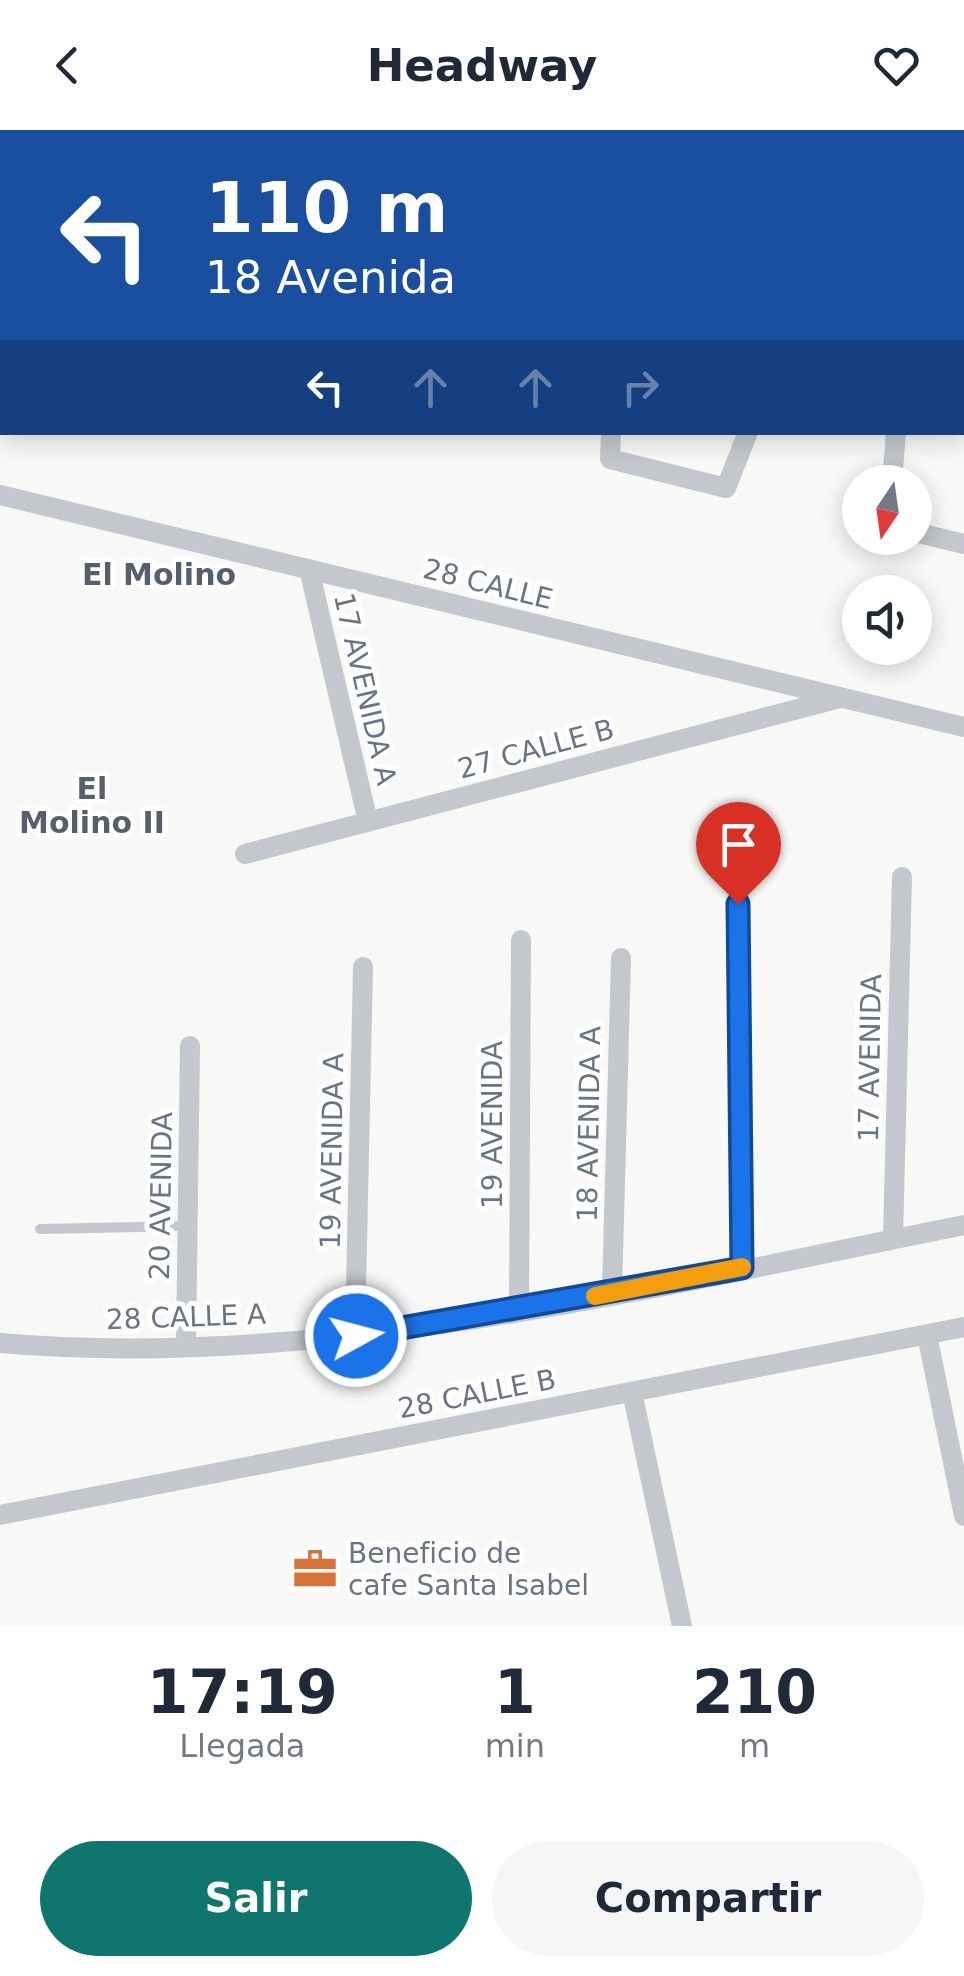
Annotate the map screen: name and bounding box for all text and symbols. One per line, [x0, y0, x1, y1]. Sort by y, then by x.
icon: back [40, 38, 95, 93]
icon: heart [869, 38, 924, 93]
text: Headway [367, 39, 597, 92]
text: 110 m [205, 167, 448, 249]
icon: left [40, 170, 170, 300]
text: 18 Avenida [205, 251, 456, 304]
icon: left [298, 360, 353, 415]
icon: ahead [403, 360, 458, 415]
icon: ahead [508, 360, 563, 415]
icon: right [613, 360, 668, 415]
north arrow [842, 465, 932, 555]
map controls [842, 465, 932, 665]
street label: 28 CALLE [420, 552, 556, 616]
district label: El Molino [82, 557, 236, 592]
button: sound [842, 575, 932, 665]
street label: 17 AVENIDA A [327, 590, 403, 788]
street label: 27 CALLE B [454, 712, 618, 786]
district label: El Molino II [19, 771, 165, 840]
pin [696, 802, 781, 905]
icon: arrive [711, 817, 766, 872]
street label: 17 AVENIDA [852, 974, 888, 1142]
street label: 18 AVENIDA A [571, 1026, 607, 1222]
street label: 19 AVENIDA [476, 1041, 509, 1209]
street label: 19 AVENIDA A [314, 1053, 350, 1249]
street label: 20 AVENIDA [143, 1112, 179, 1280]
position arrow [304, 1284, 408, 1388]
street label: 28 CALLE A [105, 1298, 267, 1336]
street label: 28 CALLE B [395, 1363, 559, 1425]
place label: Beneficio de cafe Santa Isabel [348, 1537, 589, 1602]
office icon: Beneficio de cafe Santa Isabel [291, 1545, 339, 1593]
text: 17:19 [147, 1657, 338, 1727]
text: 1 [494, 1657, 536, 1727]
text: 210 [692, 1657, 817, 1727]
text: Llegada [179, 1727, 305, 1765]
text: min [485, 1727, 545, 1765]
text: m [739, 1727, 770, 1765]
button: Salir [40, 1841, 472, 1956]
button: Compartir [492, 1841, 924, 1956]

